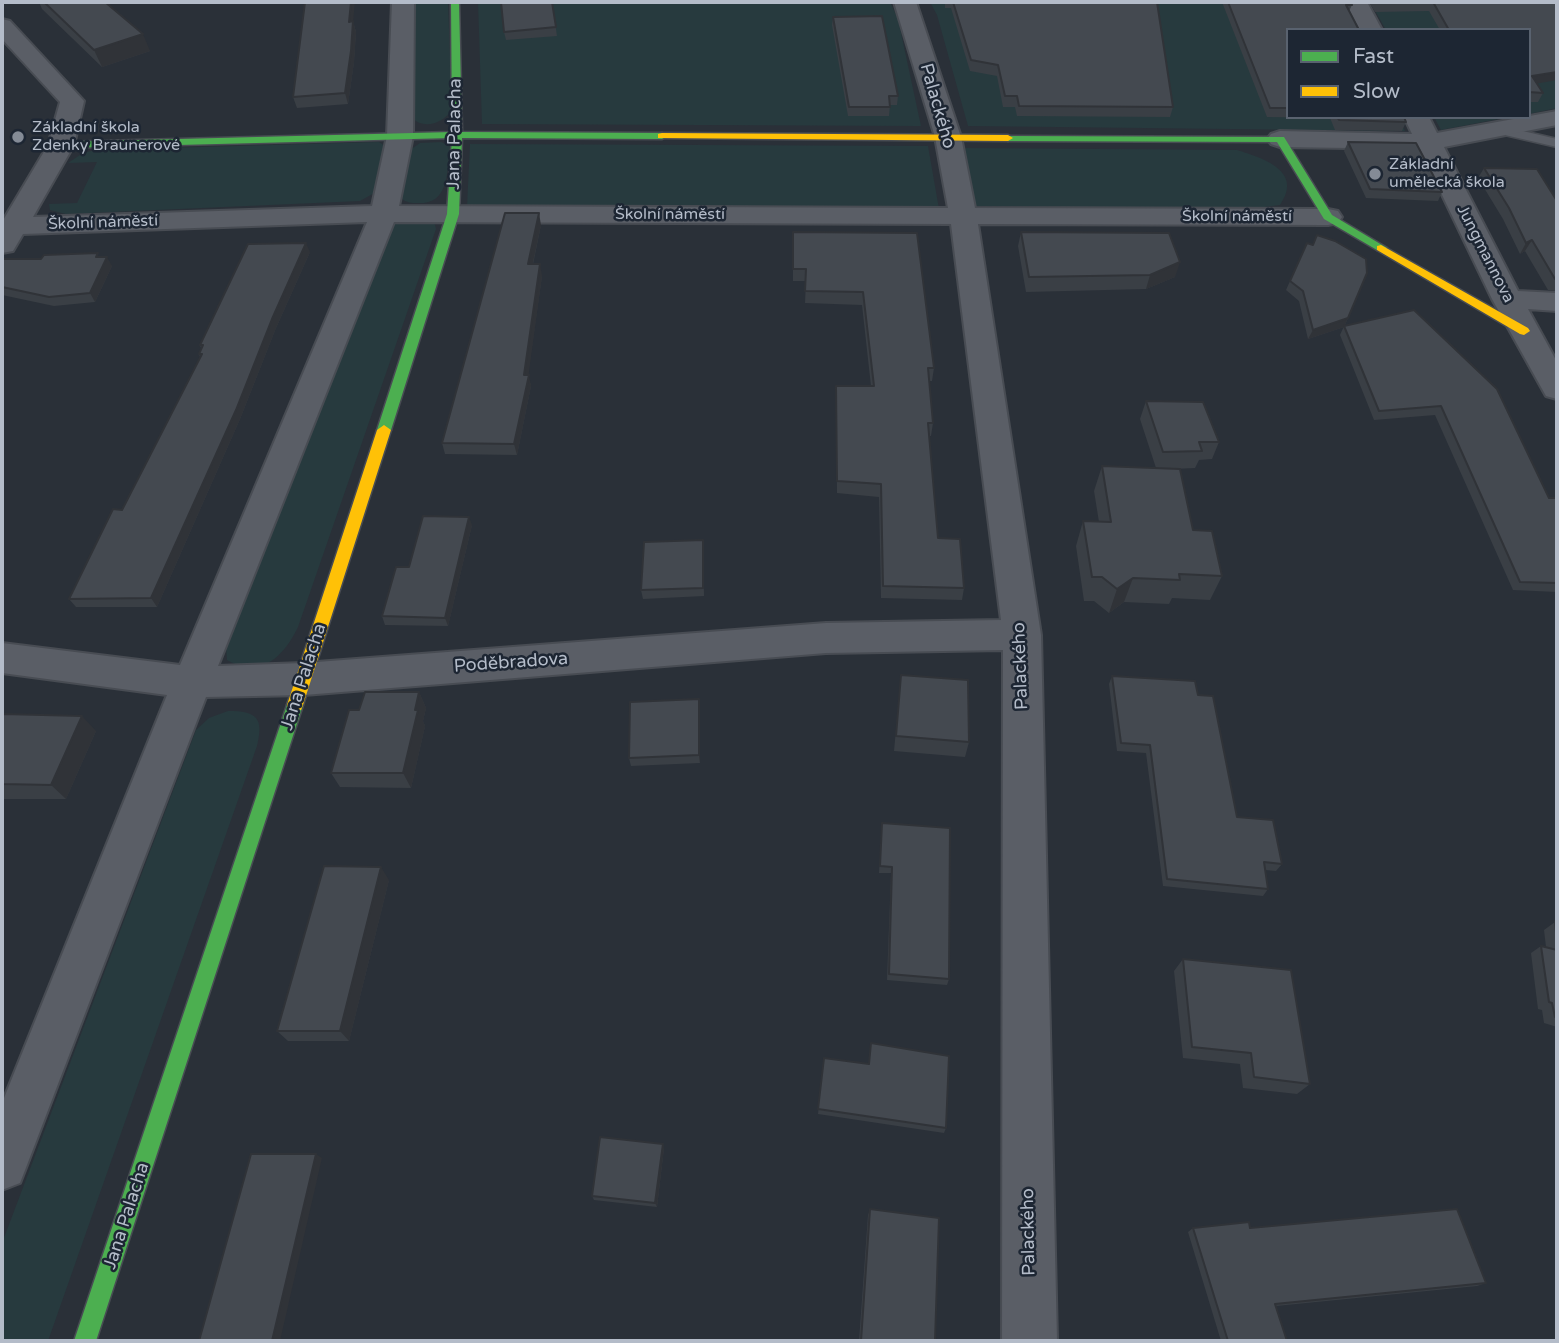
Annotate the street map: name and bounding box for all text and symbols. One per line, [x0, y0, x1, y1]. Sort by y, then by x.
legend [1286, 28, 1531, 119]
text: Fast [1353, 44, 1394, 69]
street label: Palackého [915, 61, 959, 151]
street label: Jana Palacha [443, 78, 467, 190]
text: Slow [1353, 79, 1400, 104]
place label: Základní škola Zdenky Braunerové [32, 118, 180, 156]
marker: Základní škola Zdenky Braunerové [10, 129, 26, 145]
place label: Základní umělecká škola [1389, 155, 1505, 193]
marker: Základní umělecká škola [1367, 166, 1383, 182]
street label: Jungmannova [1452, 202, 1518, 306]
street label: Školní náměstí [615, 205, 725, 225]
street label: Školní náměstí [1182, 207, 1292, 227]
street label: Školní náměstí [48, 211, 158, 235]
street label: Jana Palacha [277, 621, 331, 733]
street label: Palackého [1009, 622, 1033, 710]
street label: Poděbradova [453, 648, 569, 678]
street label: Jana Palacha [100, 1160, 154, 1272]
street label: Palackého [1017, 1188, 1041, 1276]

